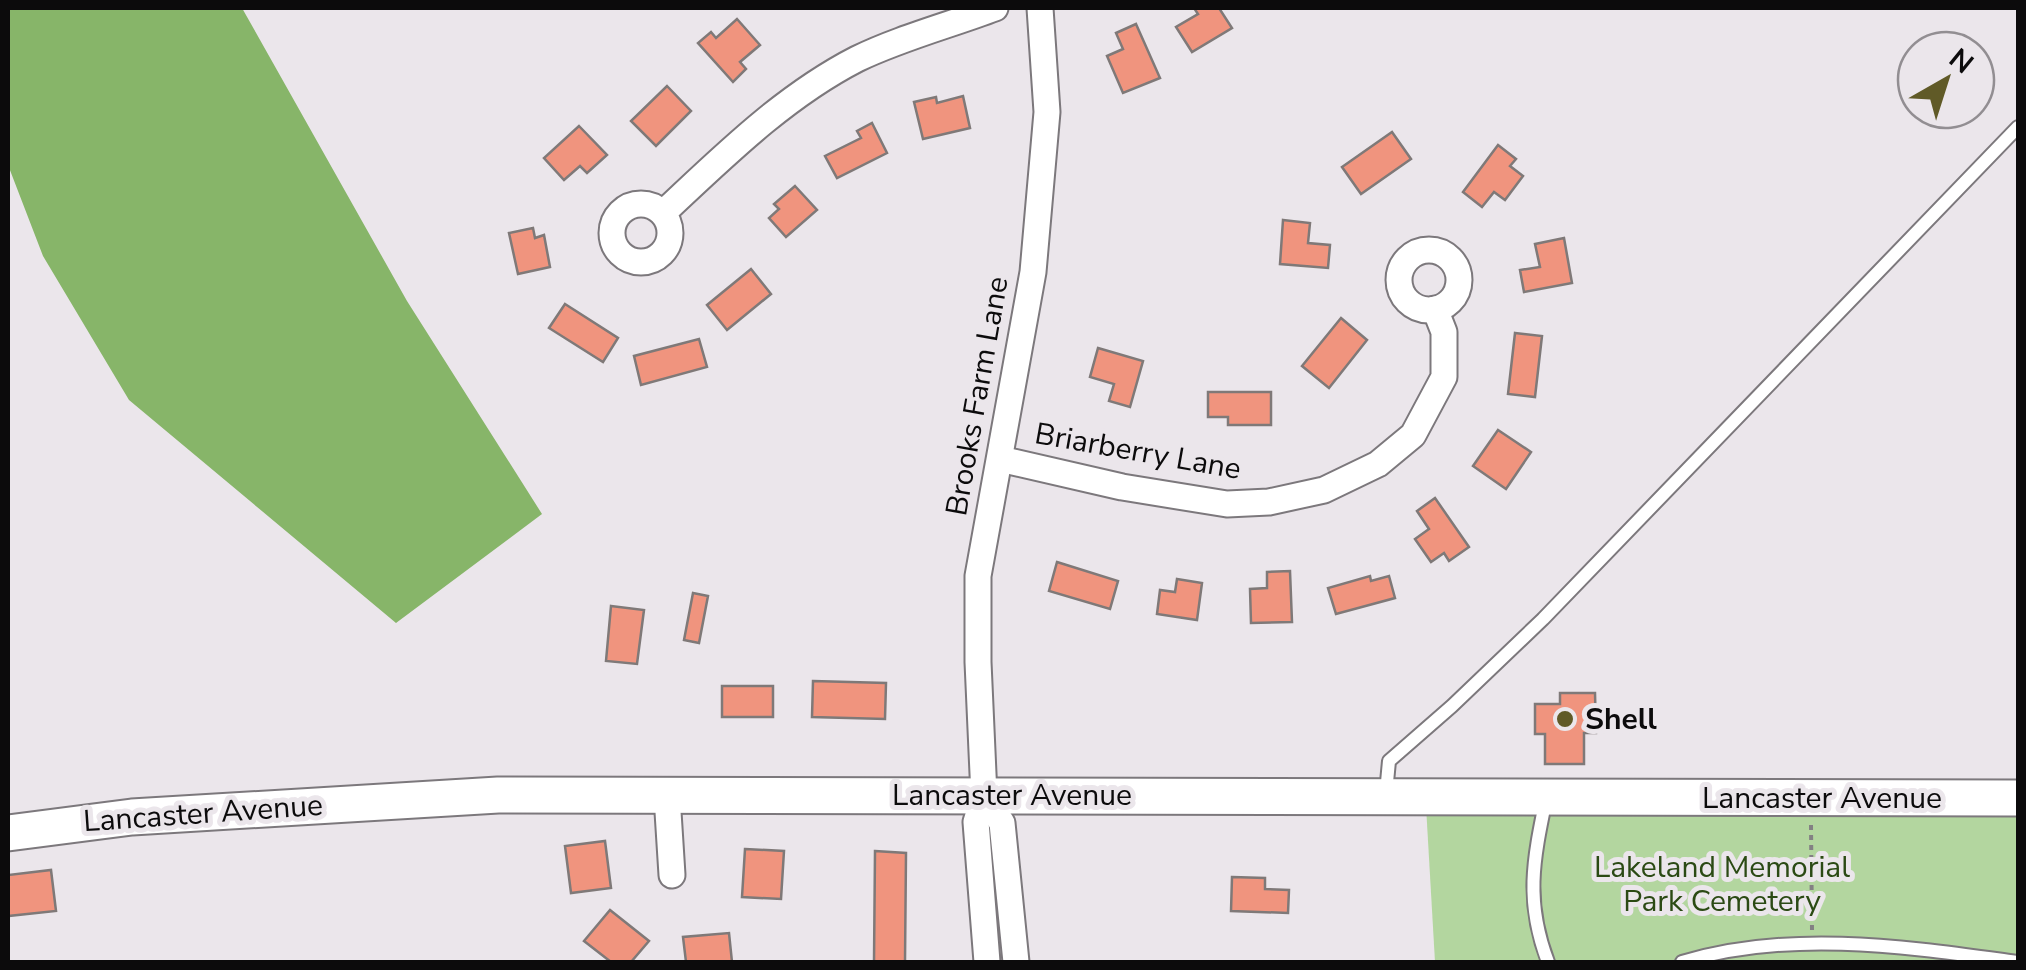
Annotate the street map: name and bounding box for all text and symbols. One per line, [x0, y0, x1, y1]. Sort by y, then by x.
north arrow [1896, 30, 1996, 130]
text: N [1941, 40, 1981, 83]
street label: Brooks Farm Lane [936, 273, 1019, 519]
street label: Briarberry Lane [1032, 413, 1244, 490]
place label: Shell [1585, 699, 1657, 740]
marker: Shell [1554, 708, 1576, 730]
street label: Lancaster Avenue [892, 775, 1132, 816]
street label: Lancaster Avenue [1702, 778, 1942, 819]
street label: Lancaster Avenue [82, 785, 324, 842]
park label: Lakeland Memorial Park Cemetery [1594, 847, 1850, 922]

